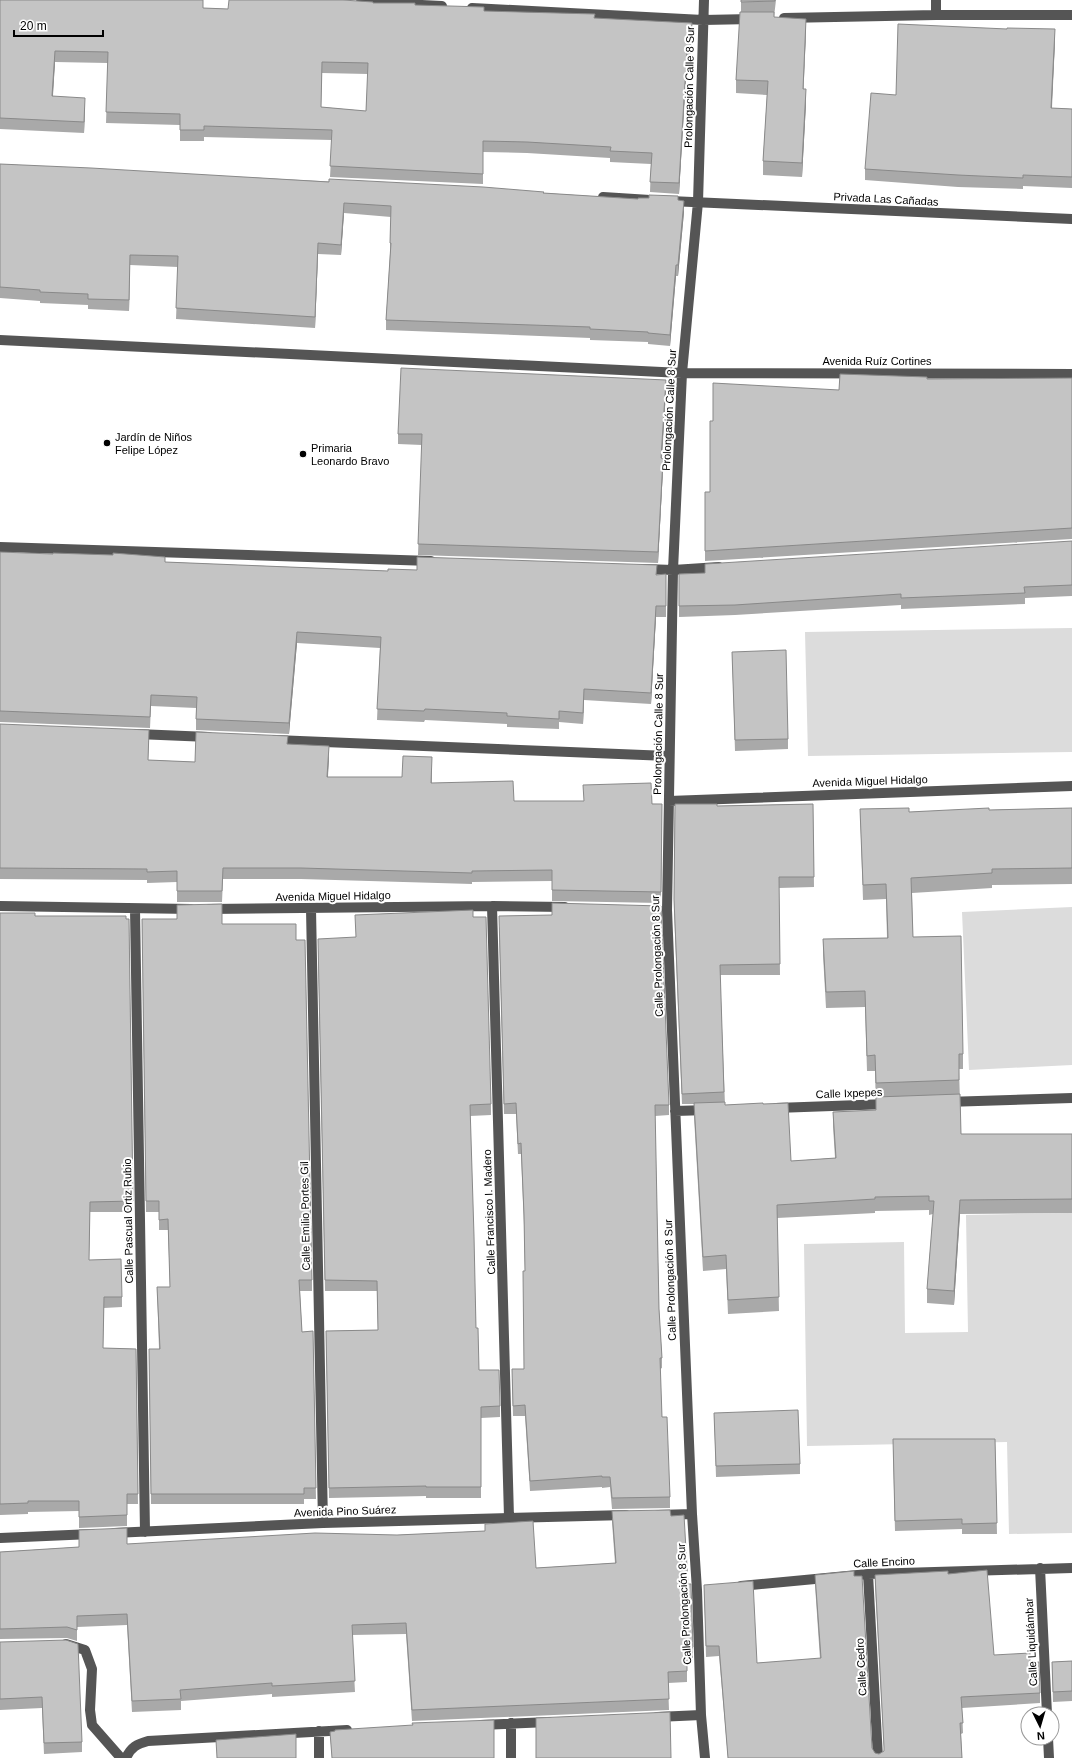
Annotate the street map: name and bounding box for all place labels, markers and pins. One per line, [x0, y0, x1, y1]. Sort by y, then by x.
place label: Jardín de Niños Felipe López [115, 431, 193, 456]
marker: Jardín de Niños Felipe López [102, 438, 112, 448]
place label: Primaria Leonardo Bravo [311, 442, 389, 467]
marker: Primaria Leonardo Bravo [298, 449, 308, 459]

